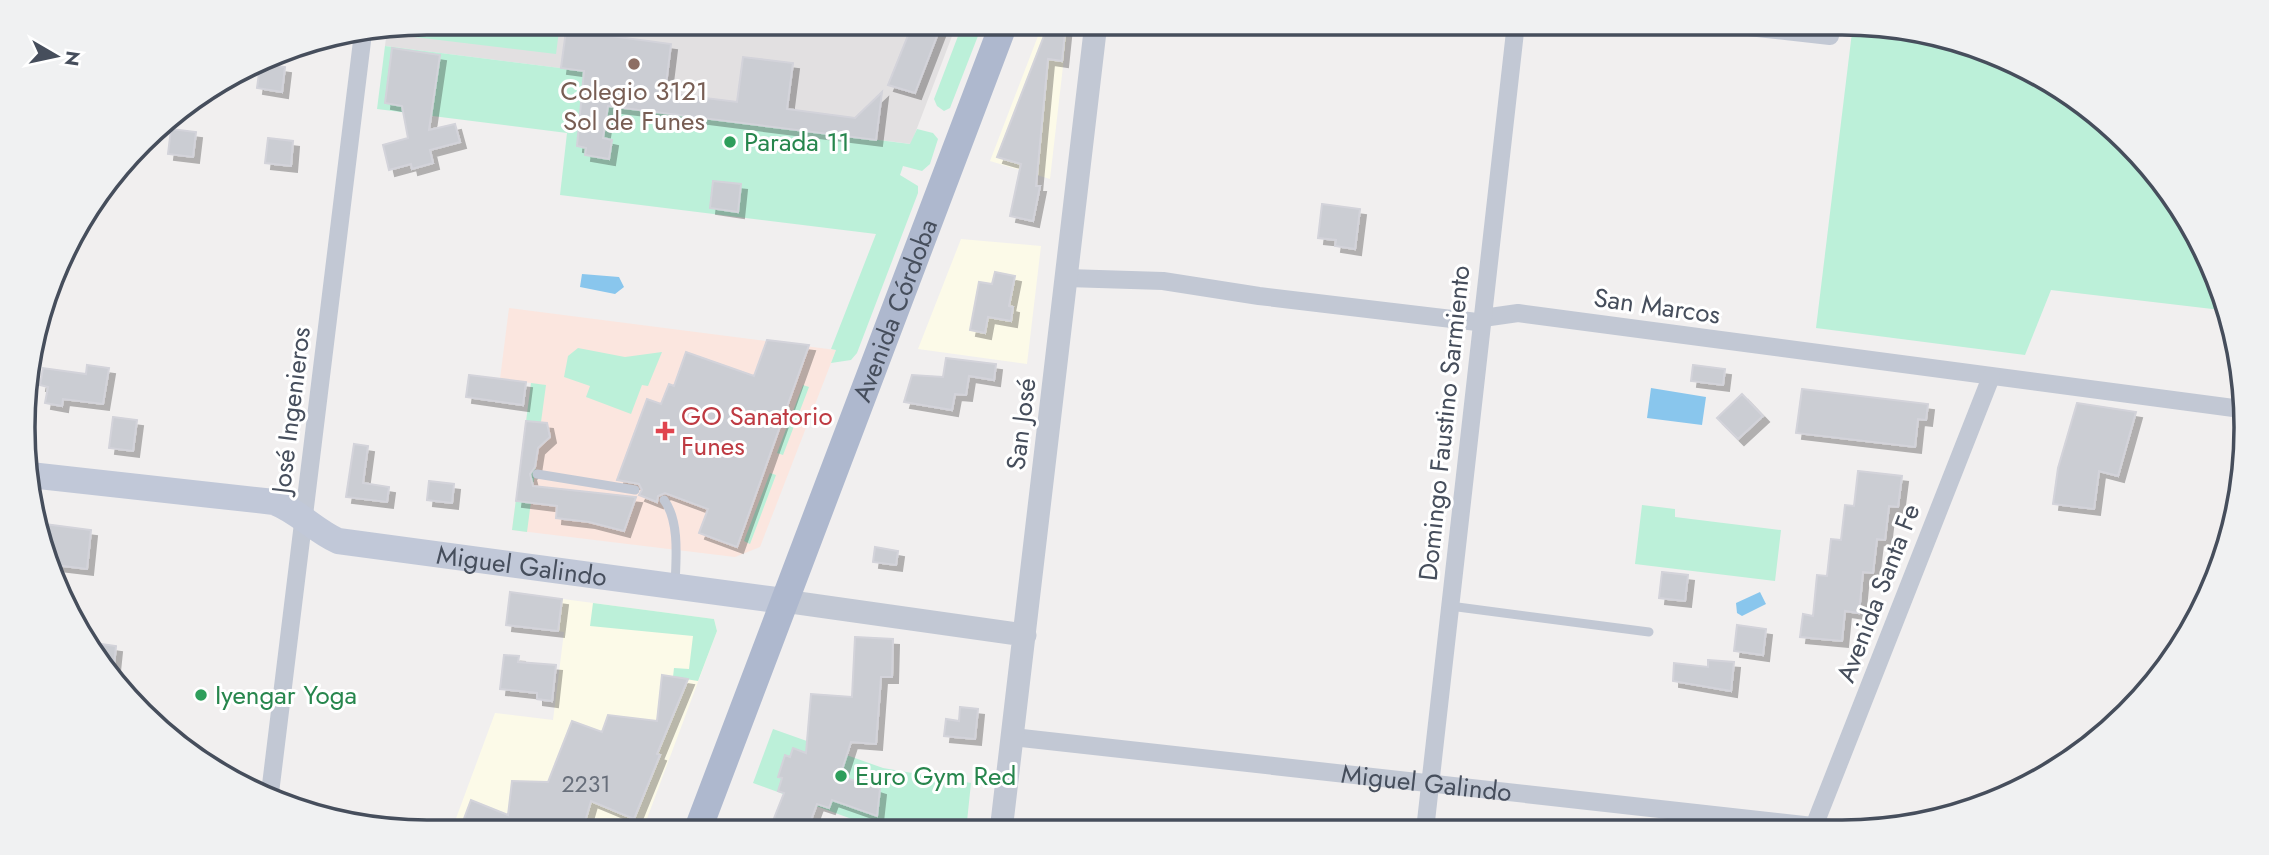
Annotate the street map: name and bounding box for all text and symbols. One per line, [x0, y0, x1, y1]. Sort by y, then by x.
north arrow [21, 21, 91, 91]
text: N [58, 49, 87, 68]
marker: Colegio 3121 Sol de Funes [626, 56, 642, 72]
place label: Colegio 3121 Sol de Funes [560, 72, 708, 140]
place label: Parada 11 [744, 123, 850, 161]
marker: Parada 11 [722, 134, 738, 150]
street label: Avenida Córdoba [843, 213, 947, 407]
street label: Domingo Faustino Sarmiento [1409, 263, 1479, 583]
street label: San Marcos [1591, 278, 1723, 334]
street label: José Ingenieros [262, 325, 320, 498]
street label: San José [997, 376, 1045, 472]
place label: GO Sanatorio Funes [681, 397, 833, 465]
marker: GO Sanatorio Funes [655, 421, 675, 441]
street label: Avenida Santa Fe [1827, 498, 1929, 688]
street label: Miguel Galindo [434, 535, 609, 596]
place label: Iyengar Yoga [215, 676, 357, 714]
marker: Iyengar Yoga [193, 687, 209, 703]
street label: Miguel Galindo [1339, 755, 1514, 811]
place label: Euro Gym Red [855, 757, 1016, 795]
house number: 2231 [561, 767, 611, 801]
marker: Euro Gym Red [833, 768, 849, 784]

